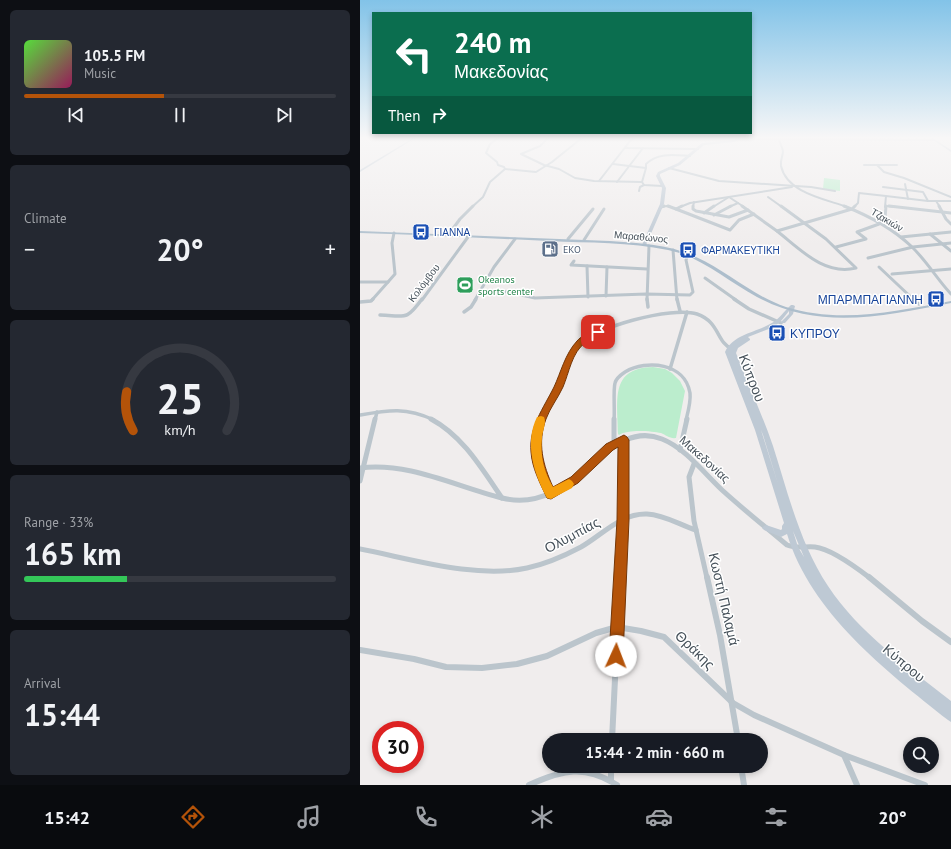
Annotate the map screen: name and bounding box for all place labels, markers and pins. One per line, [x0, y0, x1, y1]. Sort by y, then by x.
bus stop icon: ΓΙΑΝΝΑ [411, 222, 431, 242]
place label: ΓΙΑΝΝΑ [434, 226, 470, 239]
fuel station icon: EKO [540, 239, 560, 259]
bus stop icon: ΦΑΡΜΑΚΕΥΤΙΚΗ [678, 240, 698, 260]
place label: EKO [563, 243, 581, 256]
place label: ΦΑΡΜΑΚΕΥΤΙΚΗ [701, 244, 780, 257]
place label: Okeanos sports center [478, 273, 534, 298]
sports icon: Okeanos sports center [455, 275, 475, 295]
bus stop icon: ΜΠΑΡΜΠΑΓΙΑΝΝΗ [926, 289, 946, 309]
place label: ΜΠΑΡΜΠΑΓΙΑΝΝΗ [818, 292, 923, 307]
pin [581, 315, 615, 349]
bus stop icon: ΚΥΠΡΟΥ [767, 323, 787, 343]
place label: ΚΥΠΡΟΥ [790, 326, 840, 341]

